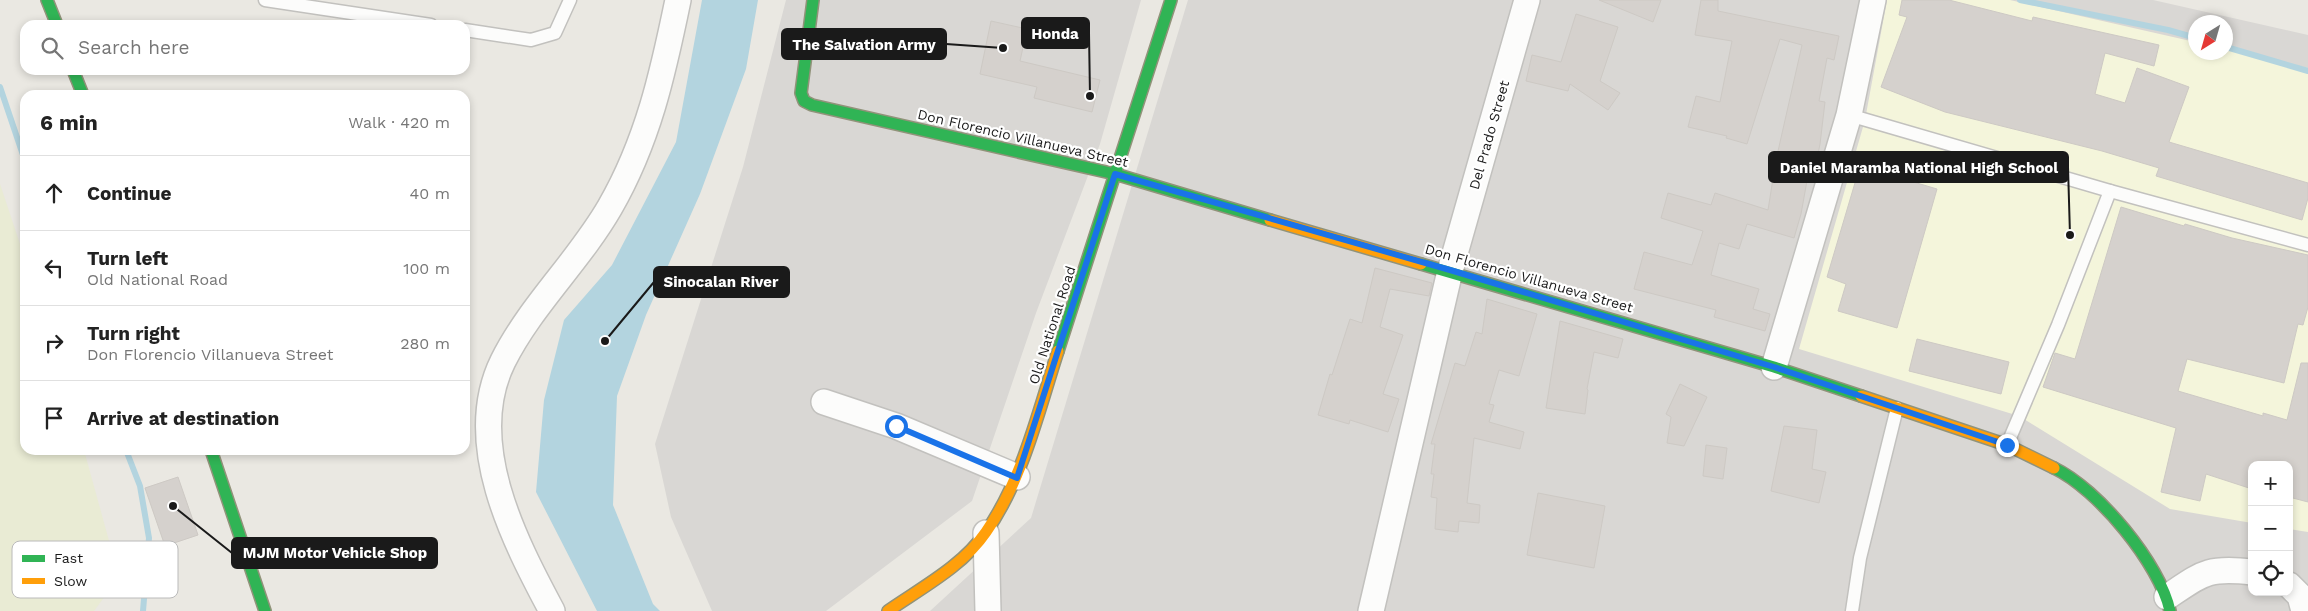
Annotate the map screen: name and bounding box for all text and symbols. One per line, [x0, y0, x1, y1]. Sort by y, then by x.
north arrow [2188, 15, 2233, 60]
callout: Honda [1022, 18, 1089, 48]
search box [20, 20, 470, 75]
text: Honda [1031, 25, 1079, 43]
callout: The Salvation Army [782, 29, 946, 59]
icon: search [38, 34, 66, 62]
text: Search here [78, 36, 189, 59]
text: The Salvation Army [792, 36, 936, 54]
street label: Del Prado Street [1466, 78, 1512, 191]
street label: Don Florencio Villanueva Street [916, 106, 1130, 170]
text: 6 min [40, 110, 98, 135]
text: Walk · 420 m [348, 113, 450, 132]
callout: Daniel Maramba National High School [1769, 152, 2068, 182]
text: Daniel Maramba National High School [1780, 159, 2058, 177]
icon: ahead [40, 179, 68, 207]
text: Continue [87, 182, 171, 205]
text: 40 m [410, 184, 450, 203]
street label: Don Florencio Villanueva Street [1423, 241, 1635, 315]
text: Turn left [87, 247, 168, 270]
icon: left [40, 254, 68, 282]
text: 100 m [403, 259, 450, 278]
street label: Old National Road [1025, 264, 1079, 386]
callout: Sinocalan River [654, 267, 789, 297]
text: Old National Road [87, 270, 228, 289]
text: Sinocalan River [664, 273, 779, 291]
text: Turn right [87, 322, 180, 345]
icon: right [40, 329, 68, 357]
text: 280 m [400, 334, 450, 353]
text: Don Florencio Villanueva Street [87, 345, 334, 364]
icon: arrive [40, 404, 68, 432]
text: Arrive at destination [87, 407, 279, 430]
route start [885, 415, 908, 438]
route end [1996, 434, 2019, 457]
map controls [2248, 461, 2293, 596]
button: + [2248, 461, 2293, 506]
button: − [2248, 506, 2293, 551]
callout: MJM Motor Vehicle Shop [232, 538, 437, 568]
legend [12, 541, 178, 598]
text: MJM Motor Vehicle Shop [243, 544, 427, 562]
text: Fast [54, 550, 83, 566]
button: locate [2248, 551, 2293, 596]
text: Slow [54, 573, 87, 589]

